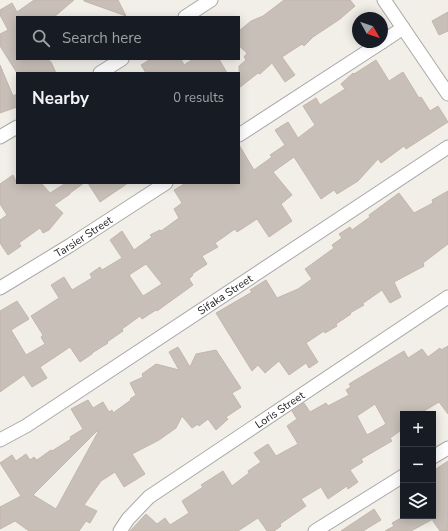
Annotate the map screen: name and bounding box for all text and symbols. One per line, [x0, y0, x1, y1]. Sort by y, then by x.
north arrow [352, 12, 388, 48]
search box [16, 16, 240, 60]
icon: search [30, 27, 52, 49]
text: Search here [62, 28, 142, 48]
text: Nearby [32, 87, 89, 110]
text: 0 results [173, 89, 224, 107]
street label: Tarsier Street [52, 212, 115, 261]
street label: Sifaka Street [195, 271, 255, 318]
street label: Loris Street [252, 388, 308, 432]
map controls [400, 411, 436, 519]
button: + [400, 411, 436, 447]
button: − [400, 447, 436, 483]
button: layers [400, 483, 436, 519]

